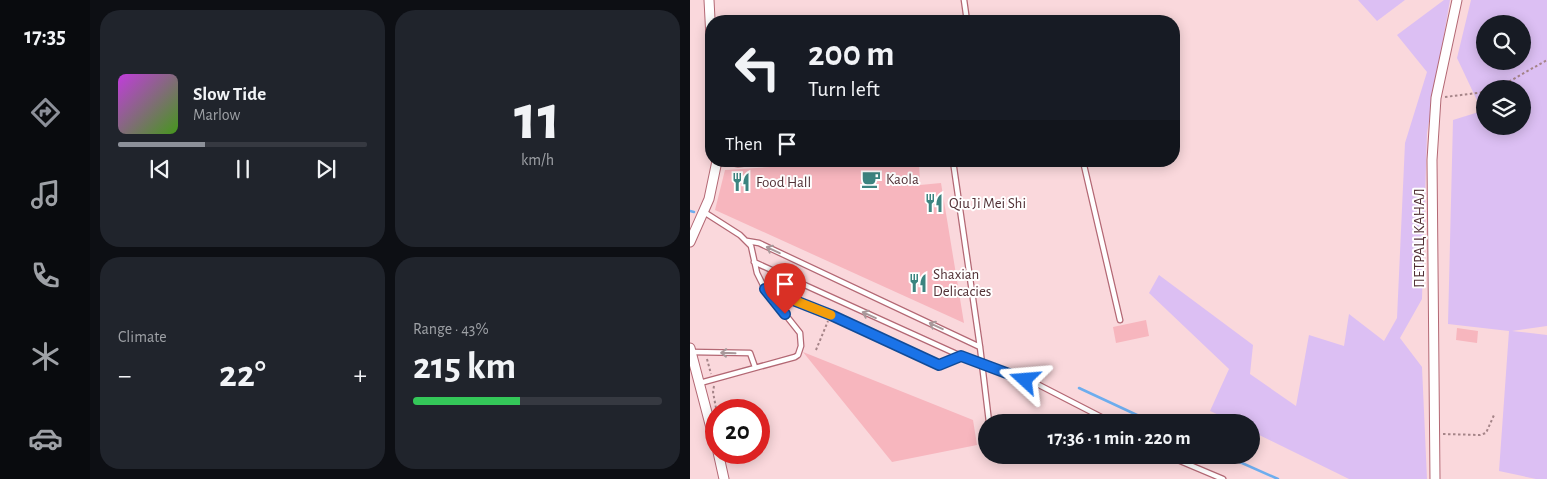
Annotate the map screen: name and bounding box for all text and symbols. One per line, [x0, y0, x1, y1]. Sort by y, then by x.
map controls [1476, 15, 1531, 135]
button: search [1476, 15, 1531, 70]
text: 17:35 [24, 25, 66, 47]
icon: left [725, 35, 790, 100]
text: 200 m [808, 37, 895, 72]
text: Turn left [808, 78, 880, 100]
button: layers [1476, 80, 1531, 135]
text: Slow Tide [193, 85, 266, 104]
text: 11 [514, 86, 561, 151]
icon: directions [28, 95, 63, 130]
text: Marlow [193, 107, 240, 123]
icon: arrive [773, 130, 801, 158]
text: Then [725, 135, 763, 154]
text: km/h [521, 152, 554, 168]
icon: previous [146, 155, 174, 183]
icon: pause [229, 155, 257, 183]
icon: next [312, 155, 340, 183]
cafe icon: Kaola [860, 168, 882, 190]
restaurant icon: Food Hall [730, 171, 752, 193]
place label: Kaola [886, 172, 919, 187]
place label: Food Hall [756, 175, 811, 190]
icon: music [28, 177, 63, 212]
street label: ПЕТРАЦ КАНАЛ [1412, 188, 1427, 288]
restaurant icon: Qiu Ji Mei Shi [923, 192, 945, 214]
place label: Qiu Ji Mei Shi [949, 196, 1026, 211]
one-way arrow [766, 245, 781, 254]
icon: phone [28, 258, 63, 293]
pin [764, 263, 806, 314]
place label: Shaxian Delicacies [933, 267, 991, 299]
icon: arrive [771, 270, 799, 298]
restaurant icon: Shaxian Delicacies [907, 272, 929, 294]
one-way arrow [862, 309, 877, 319]
text: Range · 43% [413, 321, 489, 337]
one-way arrow [929, 321, 944, 331]
text: Climate [118, 329, 167, 345]
icon: climate [28, 339, 63, 374]
text: 215 km [413, 348, 516, 386]
one-way arrow [720, 348, 736, 358]
position arrow [998, 353, 1050, 405]
text: 22° [219, 356, 266, 394]
text: − [118, 362, 131, 390]
text: + [354, 362, 367, 390]
speed limit sign: 20 [705, 399, 770, 464]
icon: car [28, 421, 63, 456]
text: 17:36 · 1 min · 220 m [1048, 429, 1191, 448]

